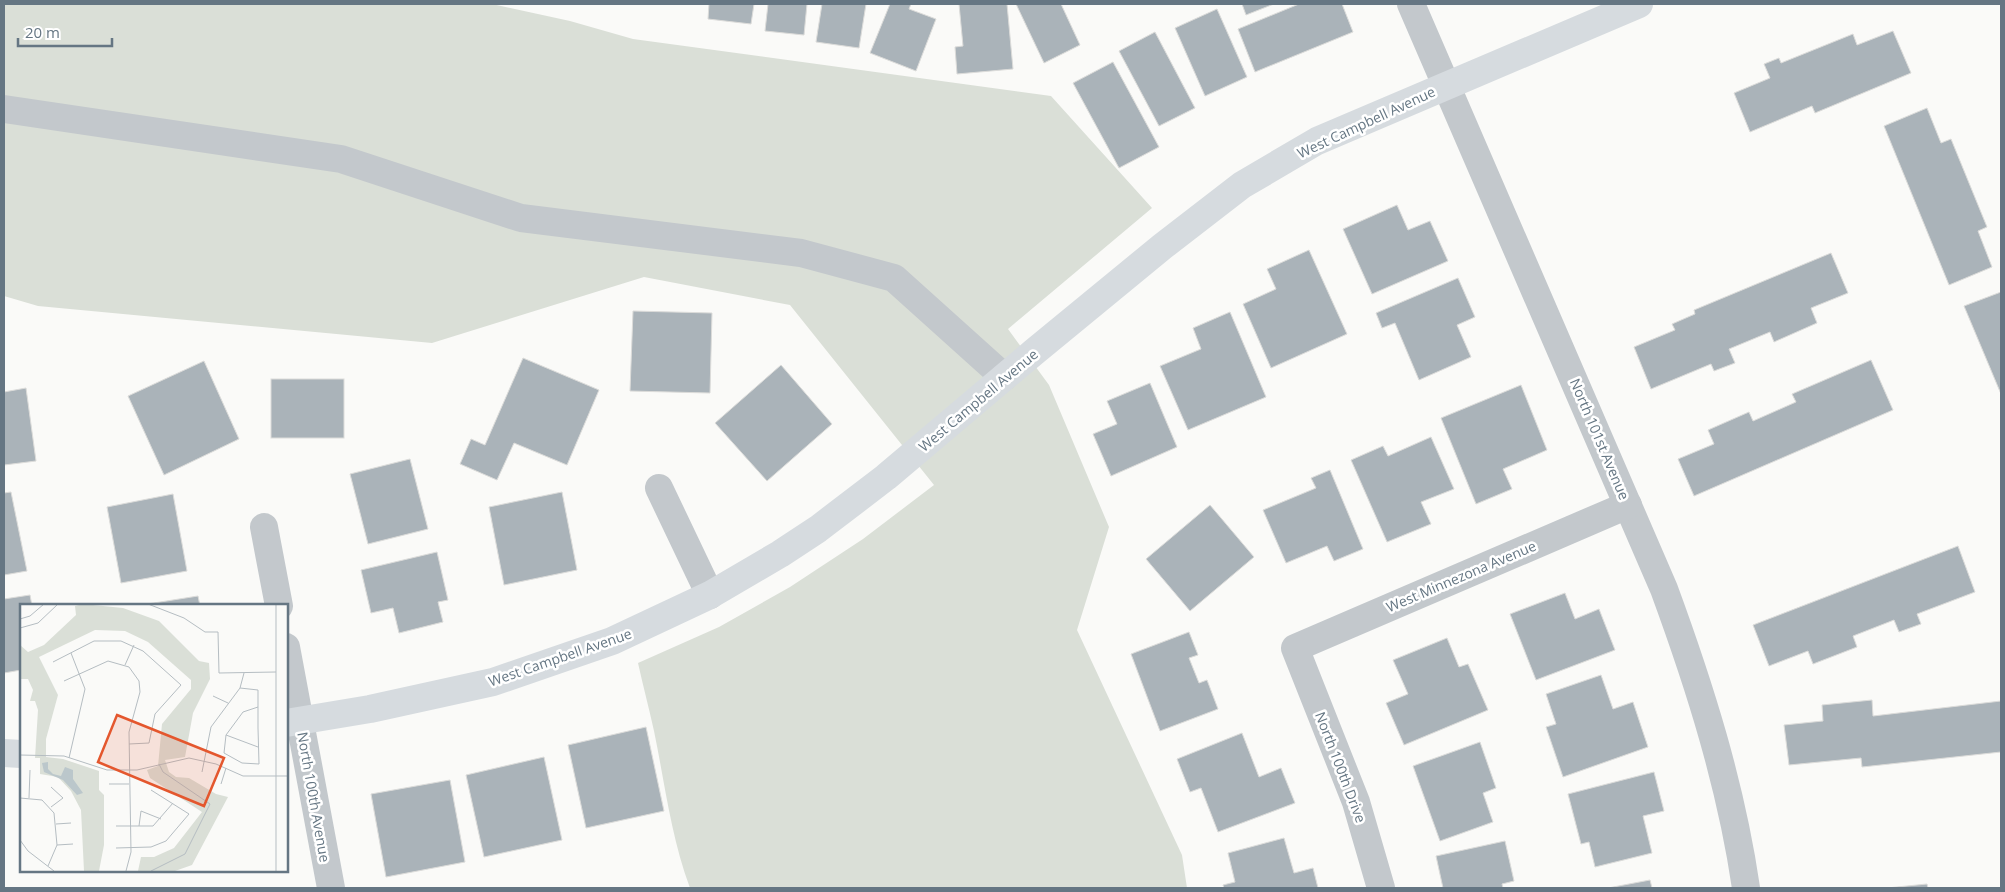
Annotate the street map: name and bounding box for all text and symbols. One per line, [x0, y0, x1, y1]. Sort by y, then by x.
scale bar [18, 15, 111, 47]
text: 20 m [25, 22, 60, 42]
street label: West Campbell Avenue [1294, 82, 1438, 162]
street label: West Campbell Avenue [914, 344, 1042, 456]
street label: North 101st Avenue [1566, 375, 1634, 503]
street label: West Minnezona Avenue [1383, 536, 1539, 616]
inset map [20, 604, 288, 872]
street label: West Campbell Avenue [486, 624, 634, 690]
street label: North 100th Drive [1311, 709, 1371, 825]
street label: North 100th Avenue [293, 730, 335, 864]

